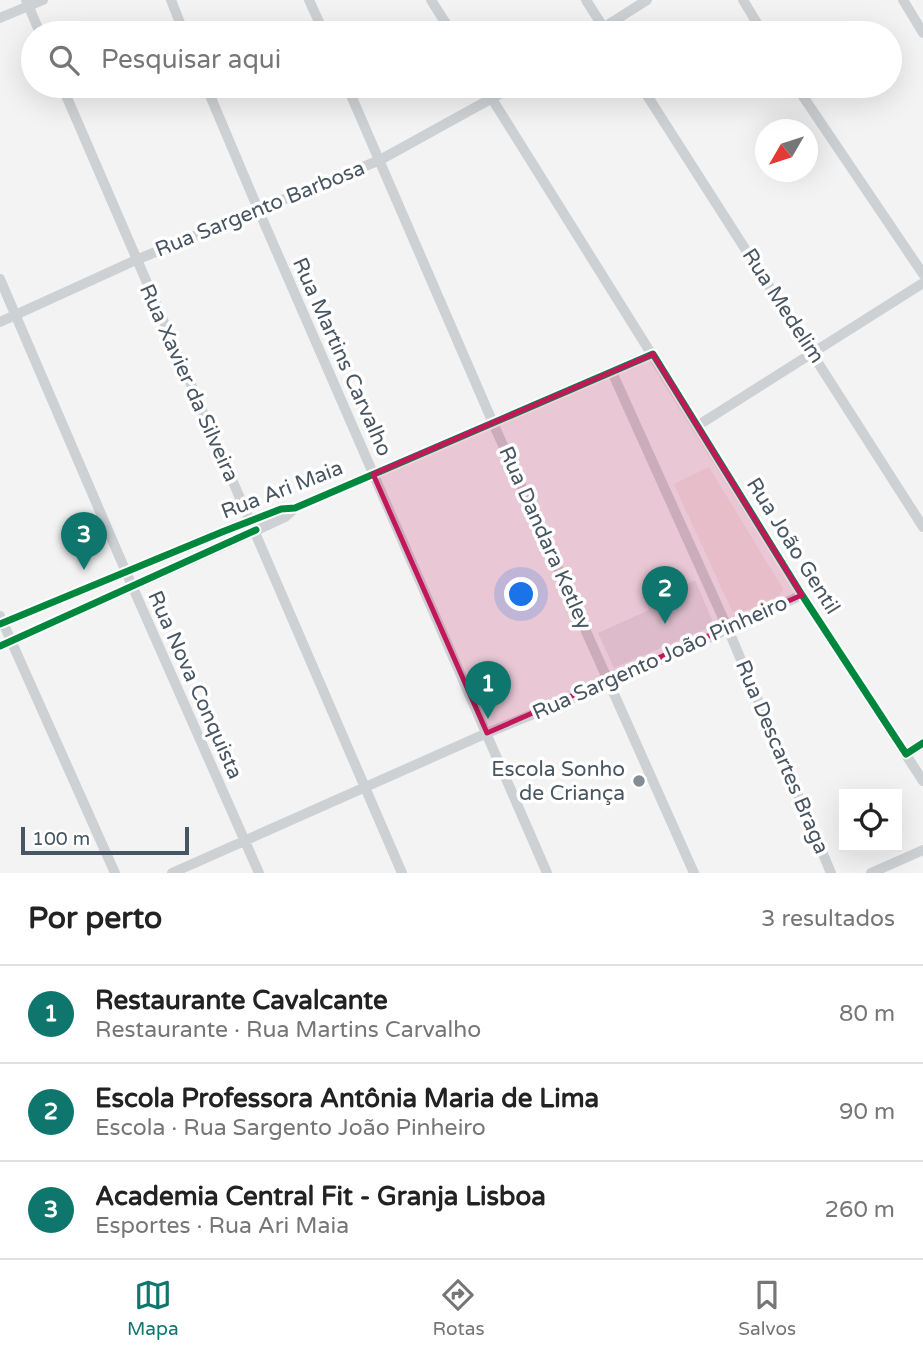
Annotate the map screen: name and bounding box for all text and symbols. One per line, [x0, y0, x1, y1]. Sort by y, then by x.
search box [21, 21, 902, 98]
icon: search [45, 41, 83, 79]
text: Pesquisar aqui [101, 44, 281, 75]
north arrow [755, 119, 818, 182]
street label: Rua Sargento Barbosa [152, 156, 368, 262]
street label: Rua Medelim [737, 244, 829, 368]
street label: Rua Martins Carvalho [287, 254, 397, 460]
street label: Rua Xavier da Silveira [134, 280, 244, 486]
street label: Rua Dandara Ketley [493, 443, 597, 633]
street label: Rua Ari Maia [218, 455, 346, 525]
street label: Rua João Gentil [741, 473, 845, 619]
pin: 3 [61, 512, 107, 570]
pin: 2 [642, 566, 688, 624]
your location [504, 577, 538, 611]
street label: Rua Nova Conquista [142, 587, 248, 783]
street label: Rua Sargento João Pinheiro [529, 590, 791, 726]
street label: Rua Descartes Braga [730, 656, 834, 858]
pin: 1 [465, 661, 511, 719]
place label: Escola Sonho de Criança [491, 757, 625, 806]
marker: Escola Sonho de Criança [631, 773, 647, 789]
map controls [839, 789, 902, 852]
button: locate [839, 789, 902, 852]
scale bar [21, 824, 189, 856]
text: 100 m [32, 828, 90, 850]
text: Por perto [28, 900, 162, 937]
text: 3 resultados [761, 905, 895, 933]
text: Restaurante Cavalcante [95, 985, 388, 1016]
text: 1 [44, 1000, 58, 1028]
text: 80 m [839, 1000, 895, 1028]
text: Restaurante · Rua Martins Carvalho [95, 1016, 481, 1044]
text: Escola Professora Antônia Maria de Lima [95, 1083, 599, 1114]
text: 2 [44, 1098, 58, 1126]
text: 90 m [839, 1098, 895, 1126]
text: Escola · Rua Sargento João Pinheiro [95, 1114, 486, 1142]
text: Academia Central Fit - Granja Lisboa [95, 1181, 546, 1212]
text: 3 [44, 1196, 58, 1224]
text: 260 m [825, 1196, 895, 1224]
text: Esportes · Rua Ari Maia [95, 1212, 349, 1240]
tab: Mapa [127, 1276, 179, 1340]
tab: Rotas [432, 1276, 485, 1340]
tab: Salvos [738, 1276, 796, 1340]

